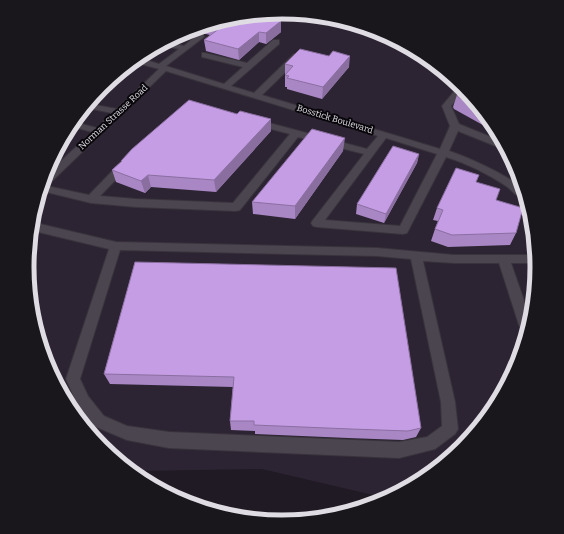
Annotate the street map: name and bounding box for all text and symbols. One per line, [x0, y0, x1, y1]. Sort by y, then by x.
street label: Norman Strasse Road [76, 82, 150, 152]
street label: Bosstick Boulevard [296, 103, 375, 136]

